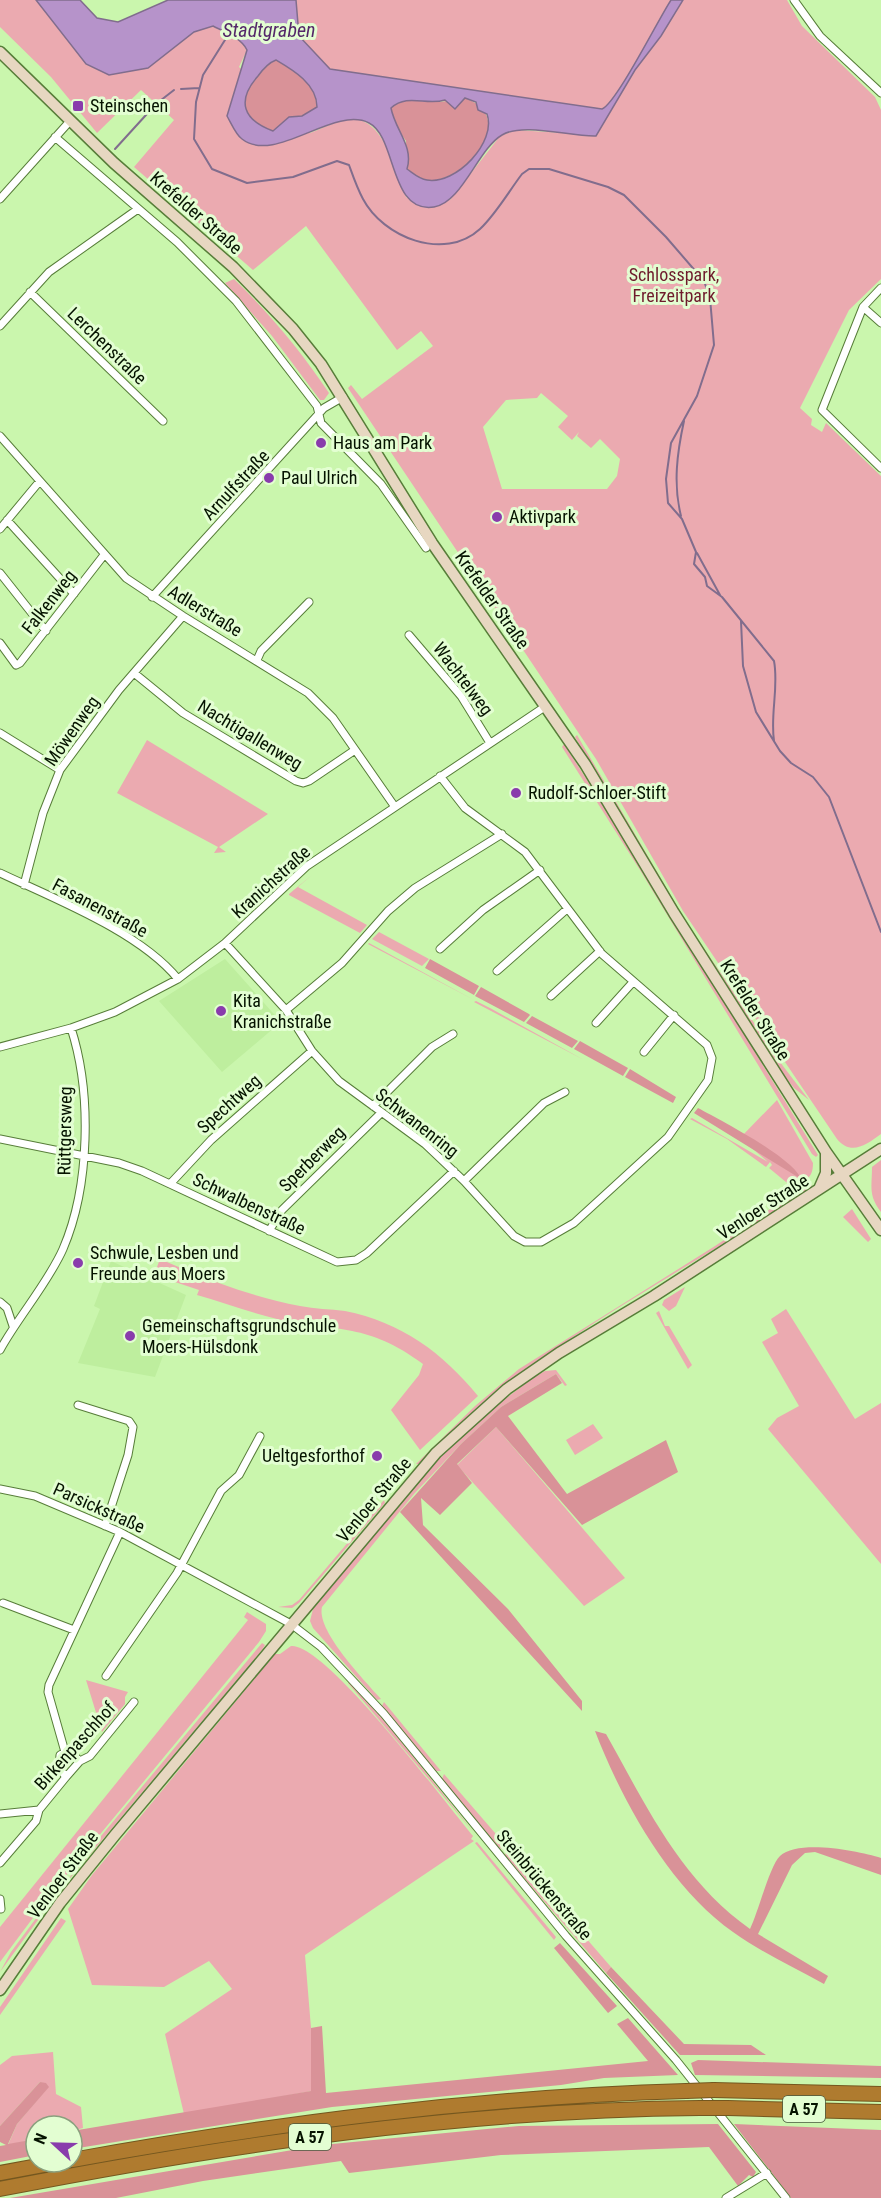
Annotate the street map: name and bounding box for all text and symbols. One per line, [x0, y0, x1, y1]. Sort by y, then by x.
water label: Stadtgraben [223, 18, 315, 42]
place label: Steinschen [90, 95, 168, 116]
marker: Steinschen [71, 99, 85, 113]
street label: Krefelder Straße [146, 167, 247, 258]
park label: Schlosspark, Freizeitpark [629, 264, 719, 306]
street label: Lerchenstraße [64, 303, 151, 388]
place label: Haus am Park [333, 432, 432, 453]
marker: Haus am Park [314, 436, 328, 450]
street label: Arnulfstraße [198, 445, 273, 524]
place label: Paul Ulrich [281, 467, 357, 488]
marker: Paul Ulrich [262, 471, 276, 485]
place label: Aktivpark [509, 506, 576, 527]
marker: Aktivpark [490, 510, 504, 524]
street label: Krefelder Straße [451, 547, 534, 653]
street label: Falkenweg [17, 566, 80, 638]
street label: Adlerstraße [164, 580, 246, 641]
street label: Wachtelweg [429, 638, 498, 719]
street label: Möwenweg [40, 692, 103, 770]
street label: Nachtigallenweg [194, 695, 306, 774]
place label: Rudolf-Schloer-Stift [528, 782, 666, 803]
marker: Rudolf-Schloer-Stift [509, 786, 523, 800]
street label: Kranichstraße [227, 841, 314, 922]
street label: Fasanenstraße [49, 874, 151, 941]
street label: Krefelder Straße [716, 955, 795, 1064]
place label: Kita Kranichstraße [233, 990, 332, 1032]
marker: Kita Kranichstraße [214, 1004, 228, 1018]
street label: Spechtweg [193, 1070, 265, 1138]
street label: Schwanenring [372, 1084, 463, 1162]
street label: Rüttgersweg [53, 1086, 76, 1176]
street label: Sperberweg [274, 1121, 349, 1196]
street label: Schwalbenstraße [190, 1168, 309, 1239]
street label: Venloer Straße [713, 1169, 812, 1244]
place label: Schwule, Lesben und Freunde aus Moers [90, 1242, 239, 1284]
marker: Schwule, Lesben und Freunde aus Moers [71, 1256, 85, 1270]
place label: Gemeinschaftsgrundschule Moers-Hülsdonk [142, 1315, 336, 1357]
marker: Gemeinschaftsgrundschule Moers-Hülsdonk [123, 1329, 137, 1343]
place label: Ueltgesforthof [262, 1445, 365, 1466]
marker: Ueltgesforthof [370, 1449, 384, 1463]
street label: Venloer Straße [332, 1453, 415, 1546]
street label: Parsickstraße [50, 1478, 148, 1537]
street label: Birkenpaschhof [30, 1697, 120, 1794]
street label: Steinbrückenstraße [492, 1825, 597, 1944]
street label: Venloer Straße [23, 1827, 102, 1923]
road number: A 57 [783, 2096, 825, 2122]
north arrow [24, 2114, 84, 2174]
road number: A 57 [289, 2124, 331, 2150]
text: N [30, 2130, 51, 2147]

